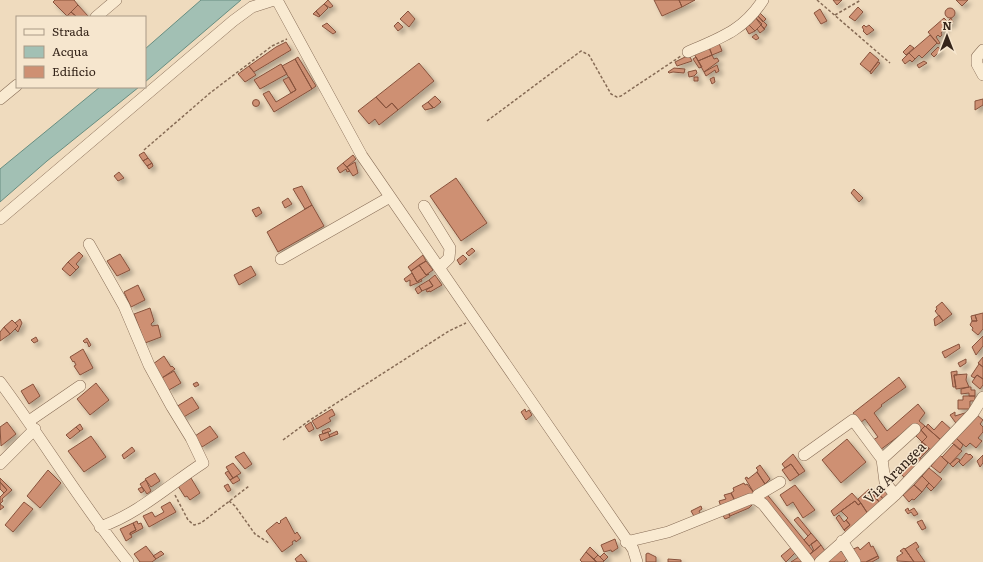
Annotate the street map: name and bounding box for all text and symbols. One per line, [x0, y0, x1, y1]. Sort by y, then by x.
legend [16, 16, 146, 88]
north arrow [927, 16, 967, 56]
text: N [942, 17, 952, 33]
text: Strada [52, 22, 90, 40]
text: Acqua [52, 42, 88, 60]
text: Edificio [52, 62, 96, 80]
street label: Via Arangea [858, 436, 930, 508]

